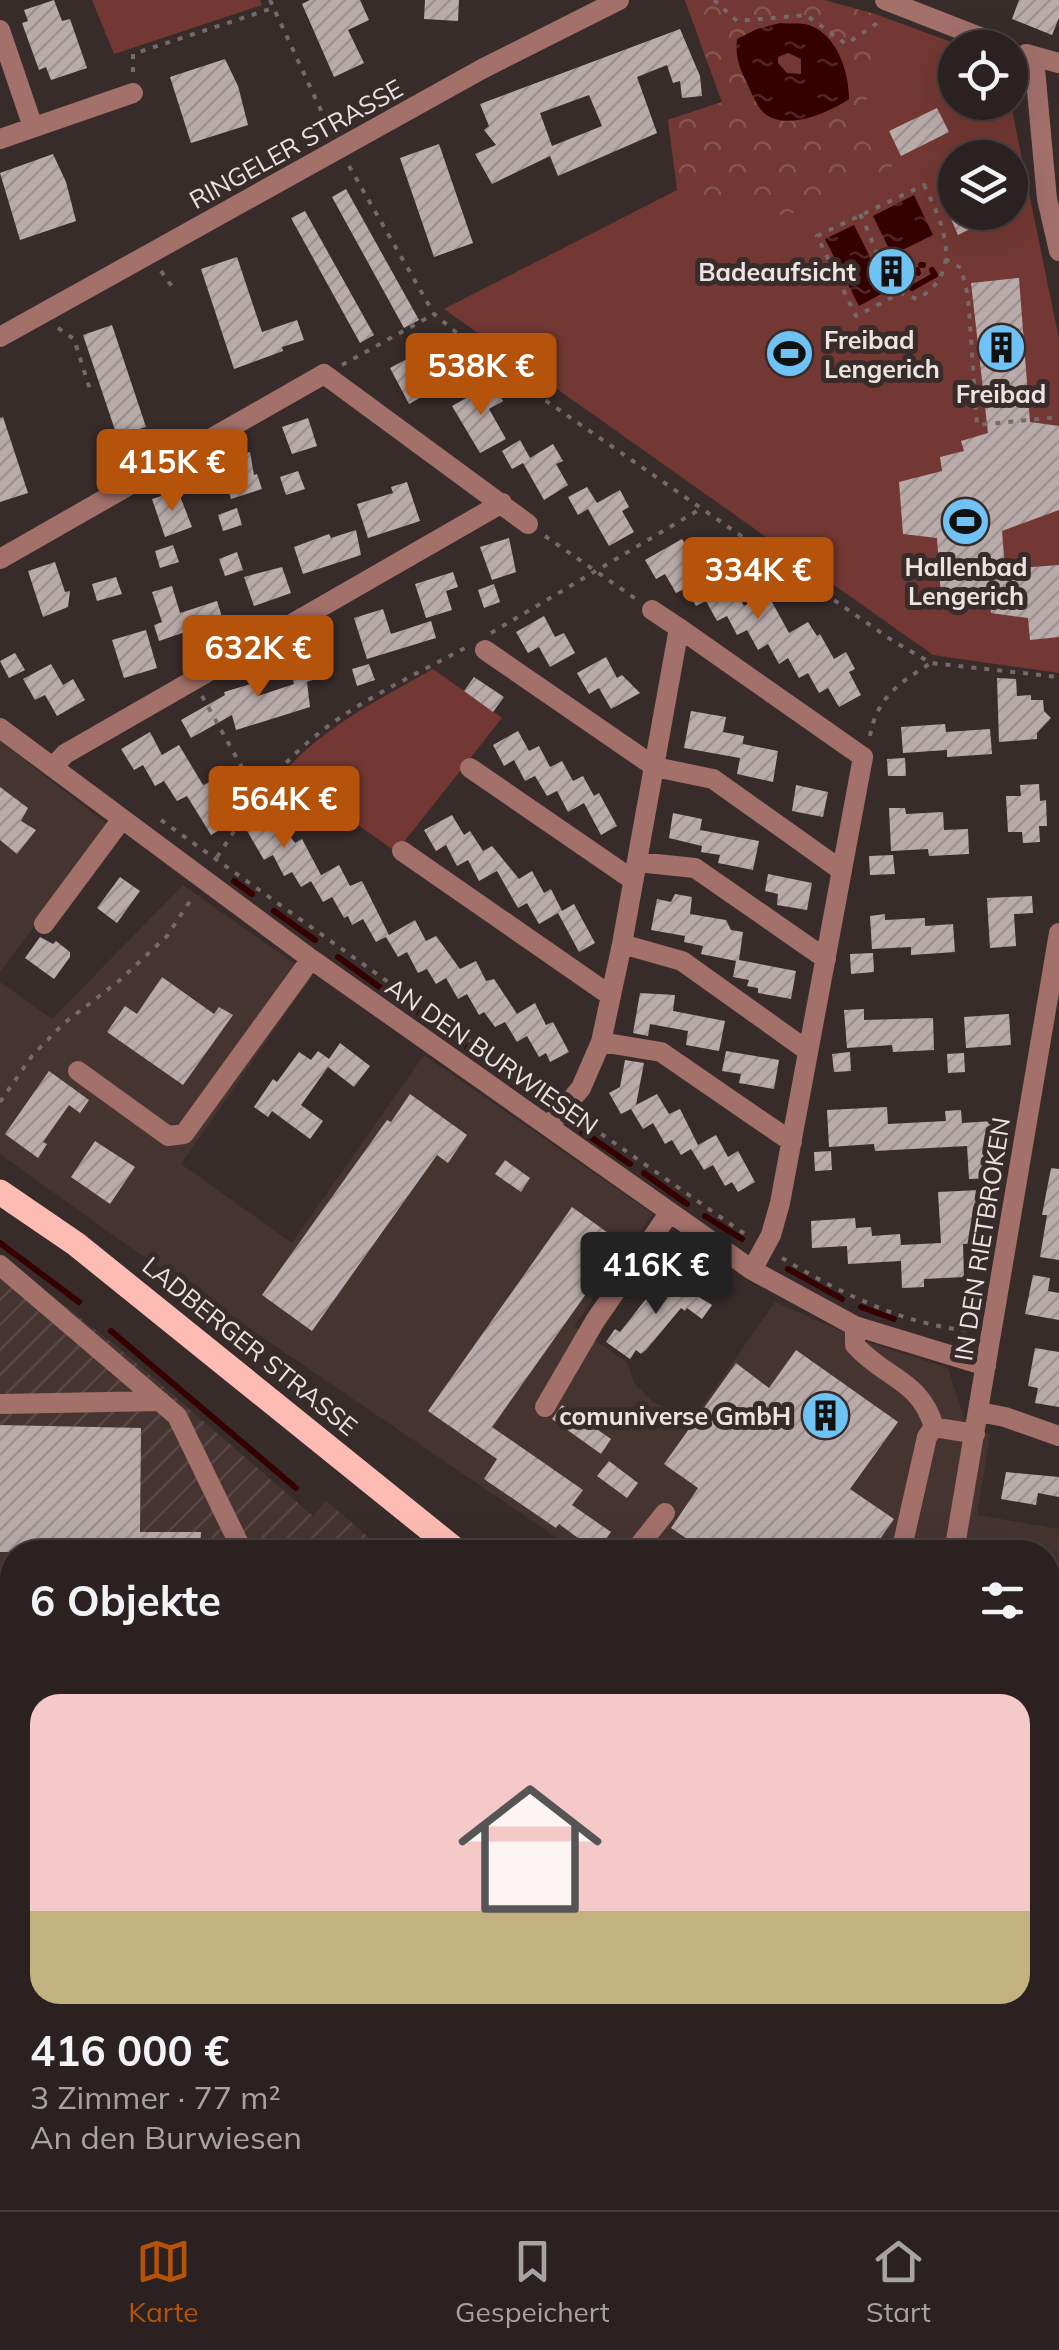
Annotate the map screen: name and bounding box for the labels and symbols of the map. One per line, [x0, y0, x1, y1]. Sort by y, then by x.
street label: RINGELER STRASSE [184, 72, 408, 215]
building icon: Badeaufsicht [865, 246, 917, 298]
place label: Badeaufsicht [698, 256, 857, 287]
building icon: Freibad [975, 322, 1027, 374]
place label: Freibad Lengerich [824, 324, 940, 384]
sports icon: Freibad Lengerich [763, 328, 815, 380]
pin: 538K € [400, 333, 562, 418]
place label: Freibad [956, 378, 1046, 409]
pin: 415K € [91, 429, 253, 514]
sports icon: Hallenbad Lengerich [940, 495, 992, 547]
pin: 334K € [677, 537, 839, 622]
place label: Hallenbad Lengerich [904, 551, 1028, 611]
pin: 632K € [177, 615, 339, 700]
pin: 564K € [203, 766, 365, 851]
street label: AN DEN BURWIESEN [380, 971, 604, 1141]
street label: IN DEN RIETBROKEN [947, 1115, 1016, 1363]
pin: 416K € [575, 1232, 737, 1317]
street label: LADBERGER STRASSE [137, 1249, 364, 1442]
building icon: comuniverse GmbH [800, 1390, 852, 1442]
place label: comuniverse GmbH [559, 1400, 791, 1431]

